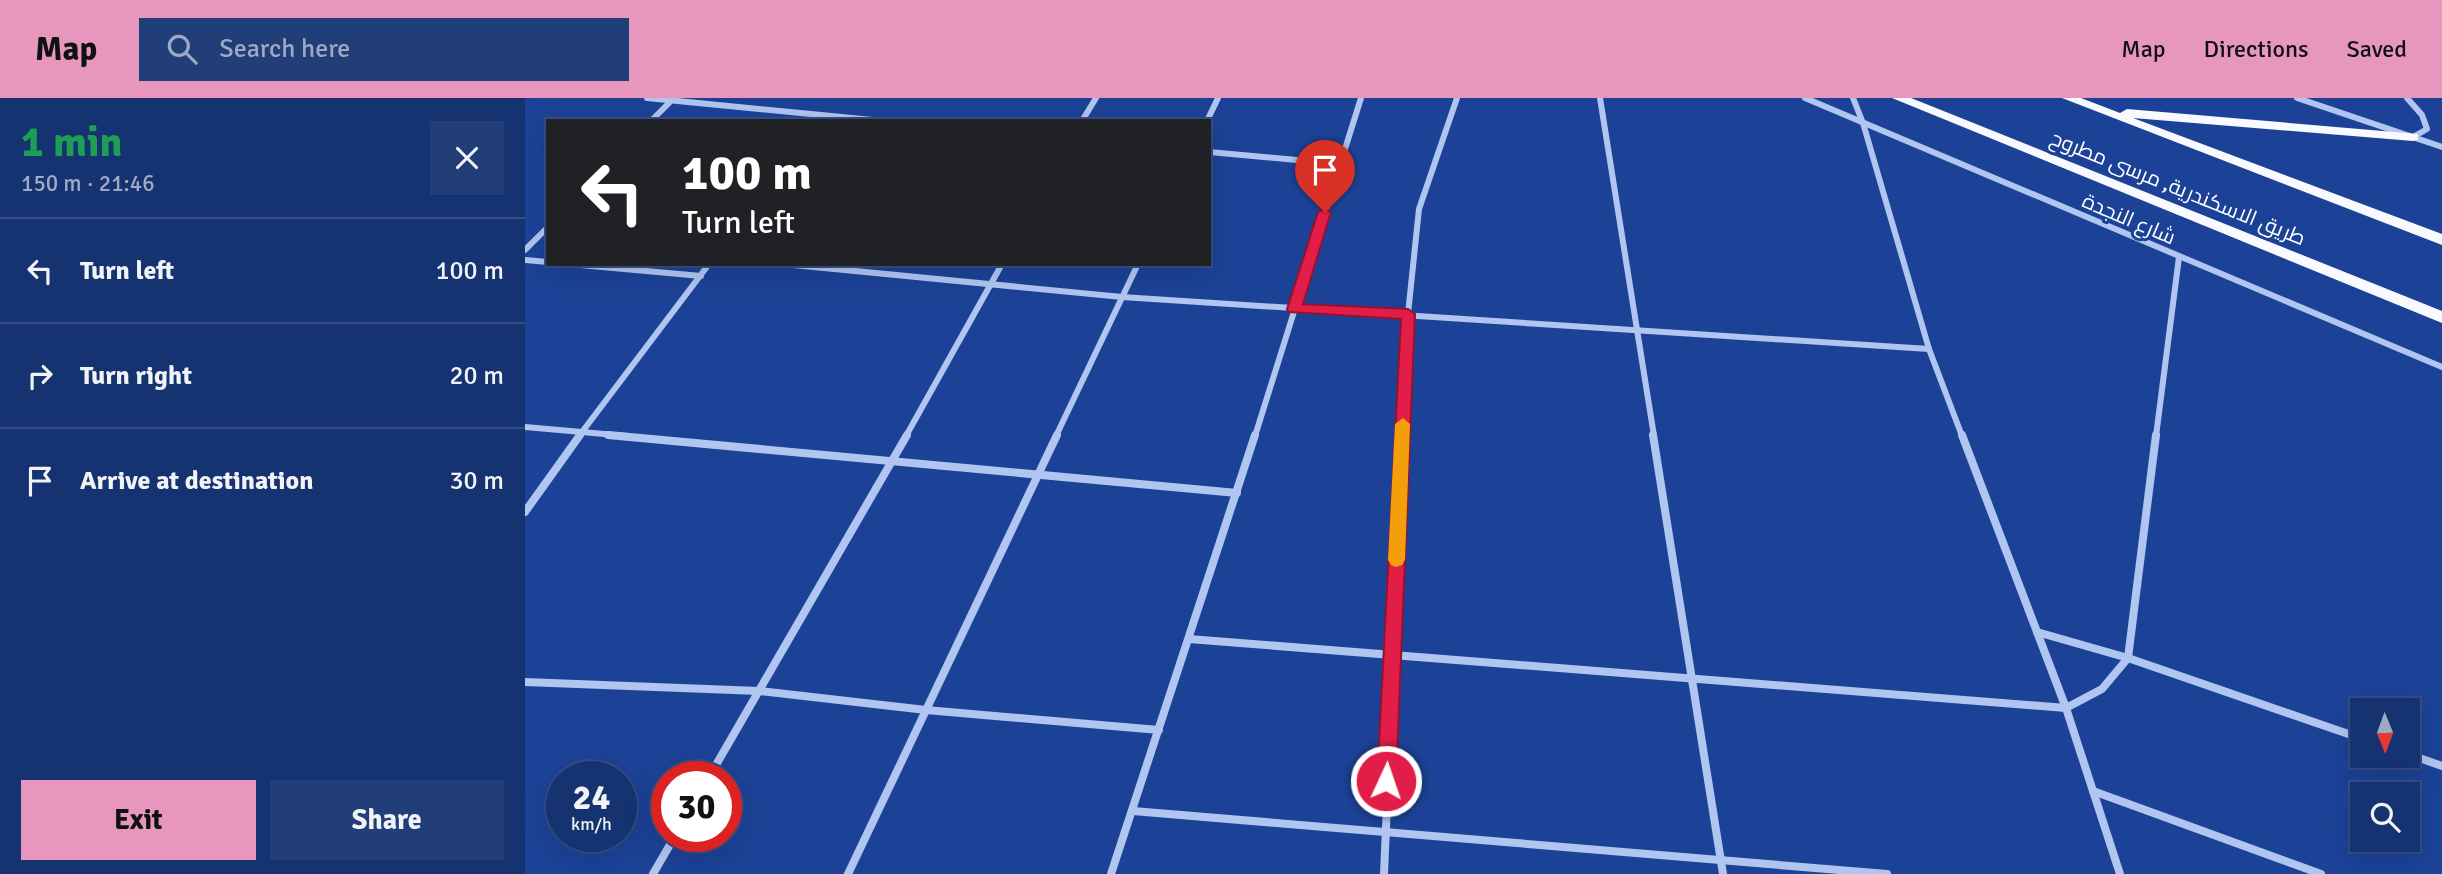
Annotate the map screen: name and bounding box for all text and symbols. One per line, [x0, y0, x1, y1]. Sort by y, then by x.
search box [139, 18, 629, 81]
text: Map [35, 29, 97, 70]
icon: search [163, 30, 201, 68]
text: Search here [219, 33, 350, 65]
text: Map [2121, 34, 2166, 64]
text: Directions [2204, 34, 2309, 64]
text: Saved [2347, 34, 2407, 64]
text: 1 min [21, 117, 122, 168]
button: close [430, 121, 504, 195]
street label: طريق الاسكندرية, مرسى مطروح [2046, 125, 2309, 252]
pin [1295, 140, 1355, 212]
text: 100 m [682, 143, 812, 203]
icon: left [567, 147, 658, 238]
icon: arrive [1306, 151, 1344, 189]
text: 150 m · 21:46 [21, 169, 155, 198]
street label: شارع النجدة [2078, 188, 2180, 251]
text: Turn left [682, 203, 795, 242]
icon: left [21, 252, 59, 290]
text: Turn left [80, 255, 174, 287]
text: 100 m [435, 255, 504, 287]
icon: right [21, 357, 59, 395]
text: Turn right [80, 360, 192, 392]
text: 20 m [449, 360, 504, 392]
icon: arrive [21, 462, 59, 500]
text: Arrive at destination [80, 465, 313, 497]
text: 30 m [449, 465, 504, 497]
north arrow [2350, 698, 2420, 768]
map controls [2350, 698, 2420, 852]
position arrow [1349, 744, 1423, 818]
speed limit sign: 30 [651, 761, 742, 852]
text: 24 [573, 776, 610, 819]
button: Exit [21, 780, 256, 860]
button: Share [270, 780, 504, 860]
button: search [2350, 782, 2420, 852]
text: km/h [571, 813, 612, 835]

